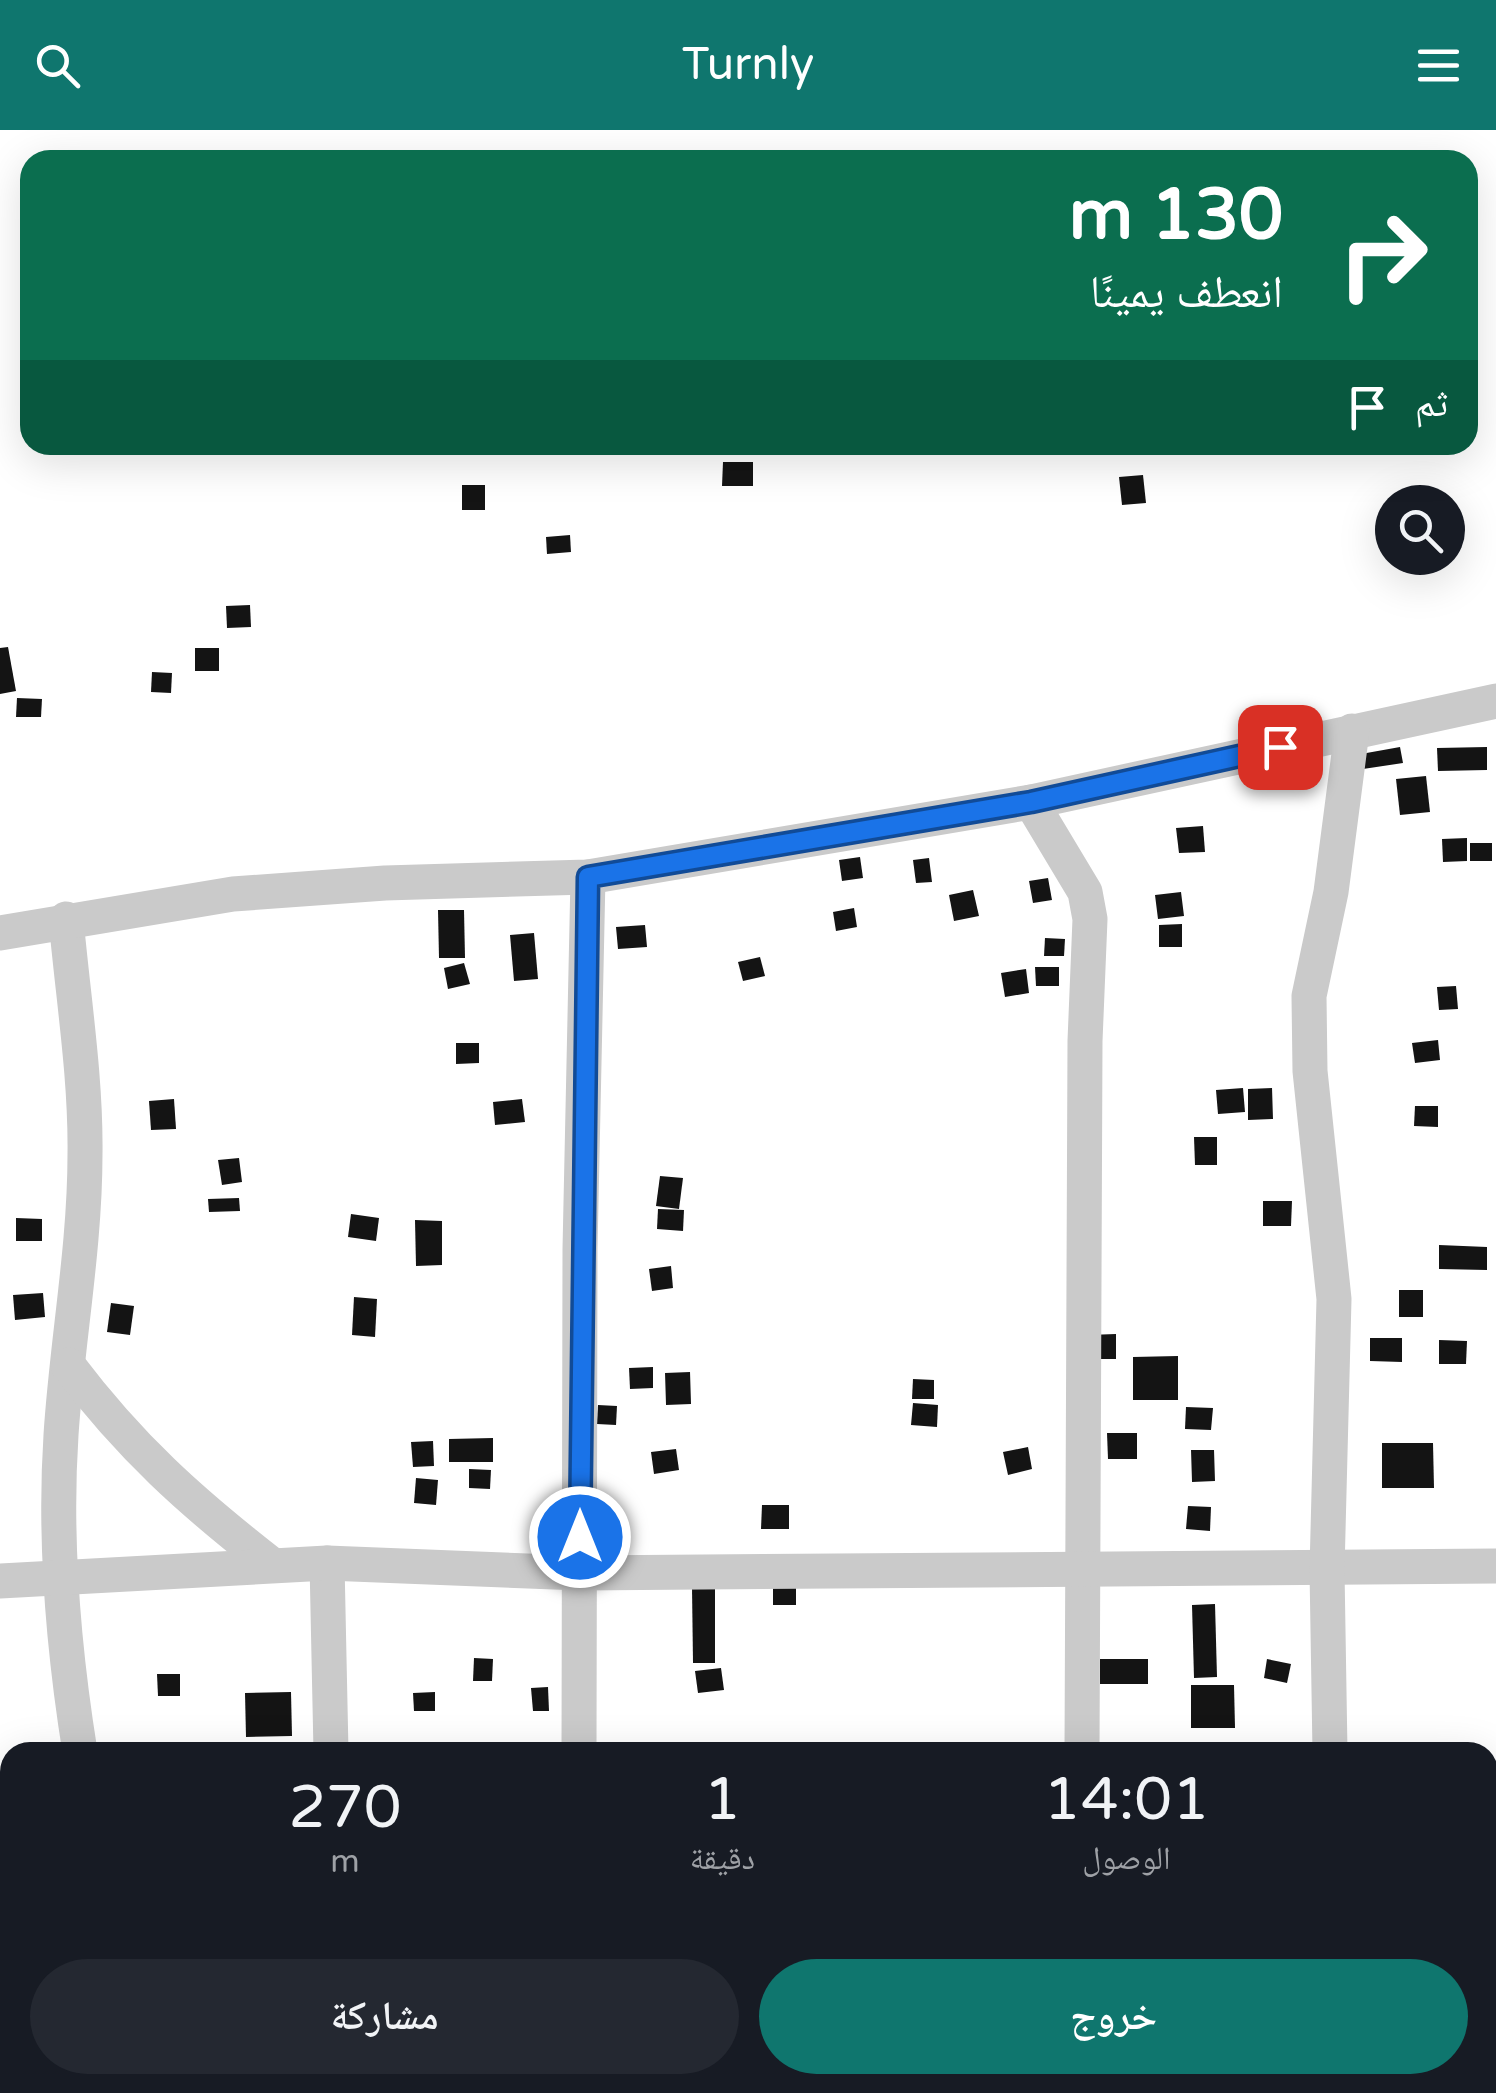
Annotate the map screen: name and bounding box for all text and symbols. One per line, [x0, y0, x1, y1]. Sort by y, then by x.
icon: search [30, 38, 85, 93]
text: Turnly [682, 38, 814, 92]
icon: menu [1411, 38, 1466, 93]
text: 130 m [1069, 174, 1283, 258]
icon: right [1318, 190, 1448, 320]
text: انعطف يمينًا [1090, 266, 1283, 320]
icon: arrive [1340, 380, 1395, 435]
text: ثم [1415, 381, 1448, 427]
map controls [1375, 485, 1465, 575]
button: search [1375, 485, 1465, 575]
pin [1238, 705, 1323, 790]
icon: arrive [1253, 720, 1308, 775]
position arrow [528, 1485, 632, 1589]
text: 1 [704, 1764, 741, 1836]
text: 14:01 [1043, 1764, 1210, 1836]
text: 270 [288, 1772, 401, 1844]
text: دقيقة [690, 1840, 755, 1878]
text: الوصول [1082, 1840, 1171, 1878]
text: m [330, 1843, 360, 1881]
button: مشاركة [30, 1959, 739, 2074]
button: خروج [759, 1959, 1468, 2074]

